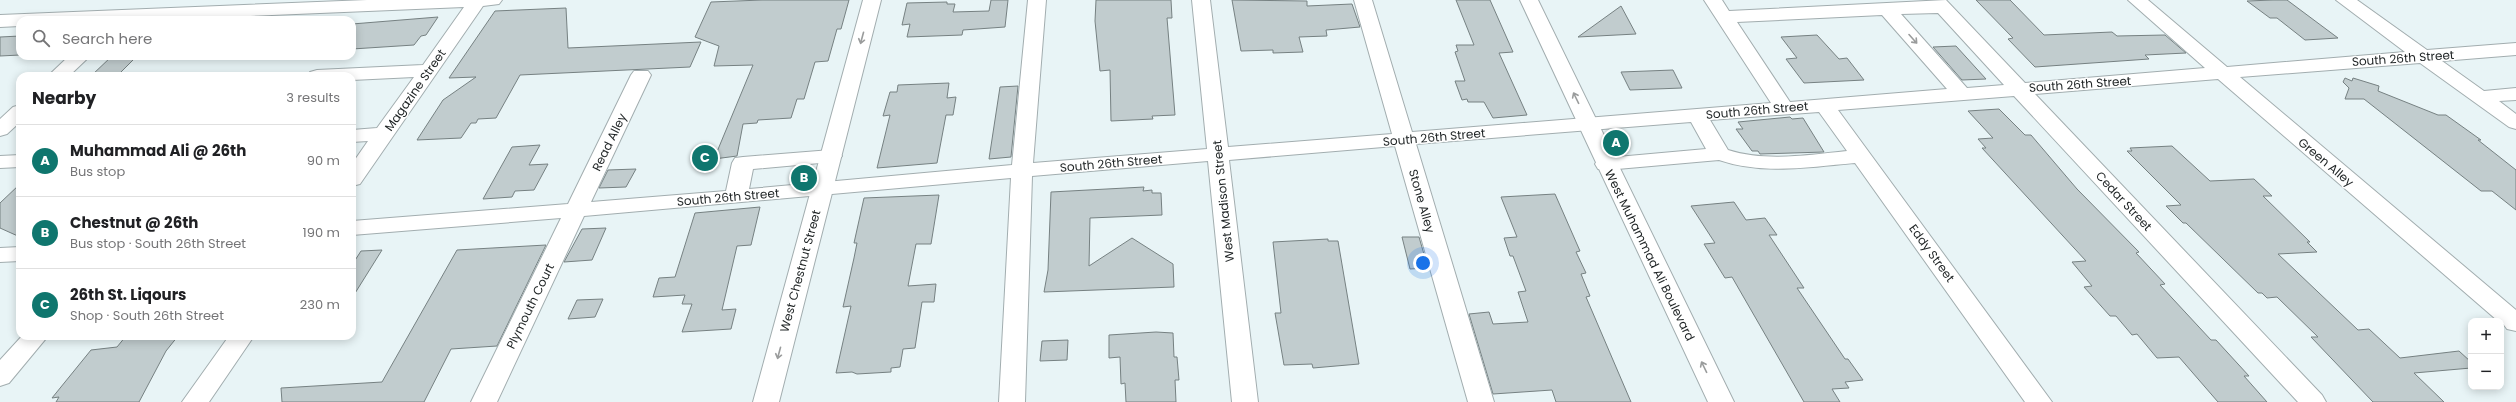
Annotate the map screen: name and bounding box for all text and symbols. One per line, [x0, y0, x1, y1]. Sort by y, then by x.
search box [16, 16, 356, 60]
icon: search [30, 27, 52, 49]
text: Search here [62, 28, 152, 49]
one-way arrow [858, 31, 865, 44]
one-way arrow [1908, 34, 1917, 44]
street label: Magazine Street [380, 46, 450, 134]
street label: South 26th Street [2351, 46, 2455, 70]
street label: South 26th Street [2028, 72, 2132, 96]
text: Nearby [32, 86, 96, 110]
text: 3 results [286, 88, 340, 107]
one-way arrow [1572, 92, 1579, 104]
street label: South 26th Street [1705, 97, 1809, 123]
street label: Read Alley [588, 110, 630, 174]
street label: South 26th Street [1382, 124, 1486, 150]
pin: A [1603, 128, 1629, 158]
street label: Green Alley [2295, 134, 2358, 190]
street label: West Madison Street [1208, 139, 1238, 263]
text: Muhammad Ali @ 26th [70, 140, 246, 161]
pin: C [692, 143, 718, 173]
street label: South 26th Street [1059, 150, 1163, 176]
text: A [40, 151, 50, 170]
text: 90 m [307, 151, 340, 170]
text: Bus stop [70, 162, 125, 181]
pin: B [791, 163, 817, 193]
street label: West Muhammad Ali Boulevard [1601, 166, 1699, 344]
street label: Stone Alley [1405, 167, 1439, 235]
street label: Cedar Street [2092, 168, 2156, 234]
street label: South 26th Street [676, 184, 780, 210]
street label: West Chestnut Street [775, 208, 825, 334]
text: Chestnut @ 26th [70, 212, 198, 233]
street label: Eddy Street [1905, 221, 1959, 285]
text: B [41, 223, 49, 242]
text: 190 m [303, 223, 340, 242]
text: Bus stop · South 26th Street [70, 234, 246, 253]
your location [1413, 253, 1433, 273]
street label: Plymouth Court [502, 260, 558, 352]
text: 26th St. Liqours [70, 284, 186, 305]
text: C [40, 295, 50, 314]
text: 230 m [300, 295, 340, 314]
text: Shop · South 26th Street [70, 306, 224, 325]
map controls [2468, 318, 2504, 390]
button: + [2468, 318, 2504, 354]
one-way arrow [775, 346, 782, 359]
button: − [2468, 354, 2504, 390]
one-way arrow [1700, 361, 1707, 373]

